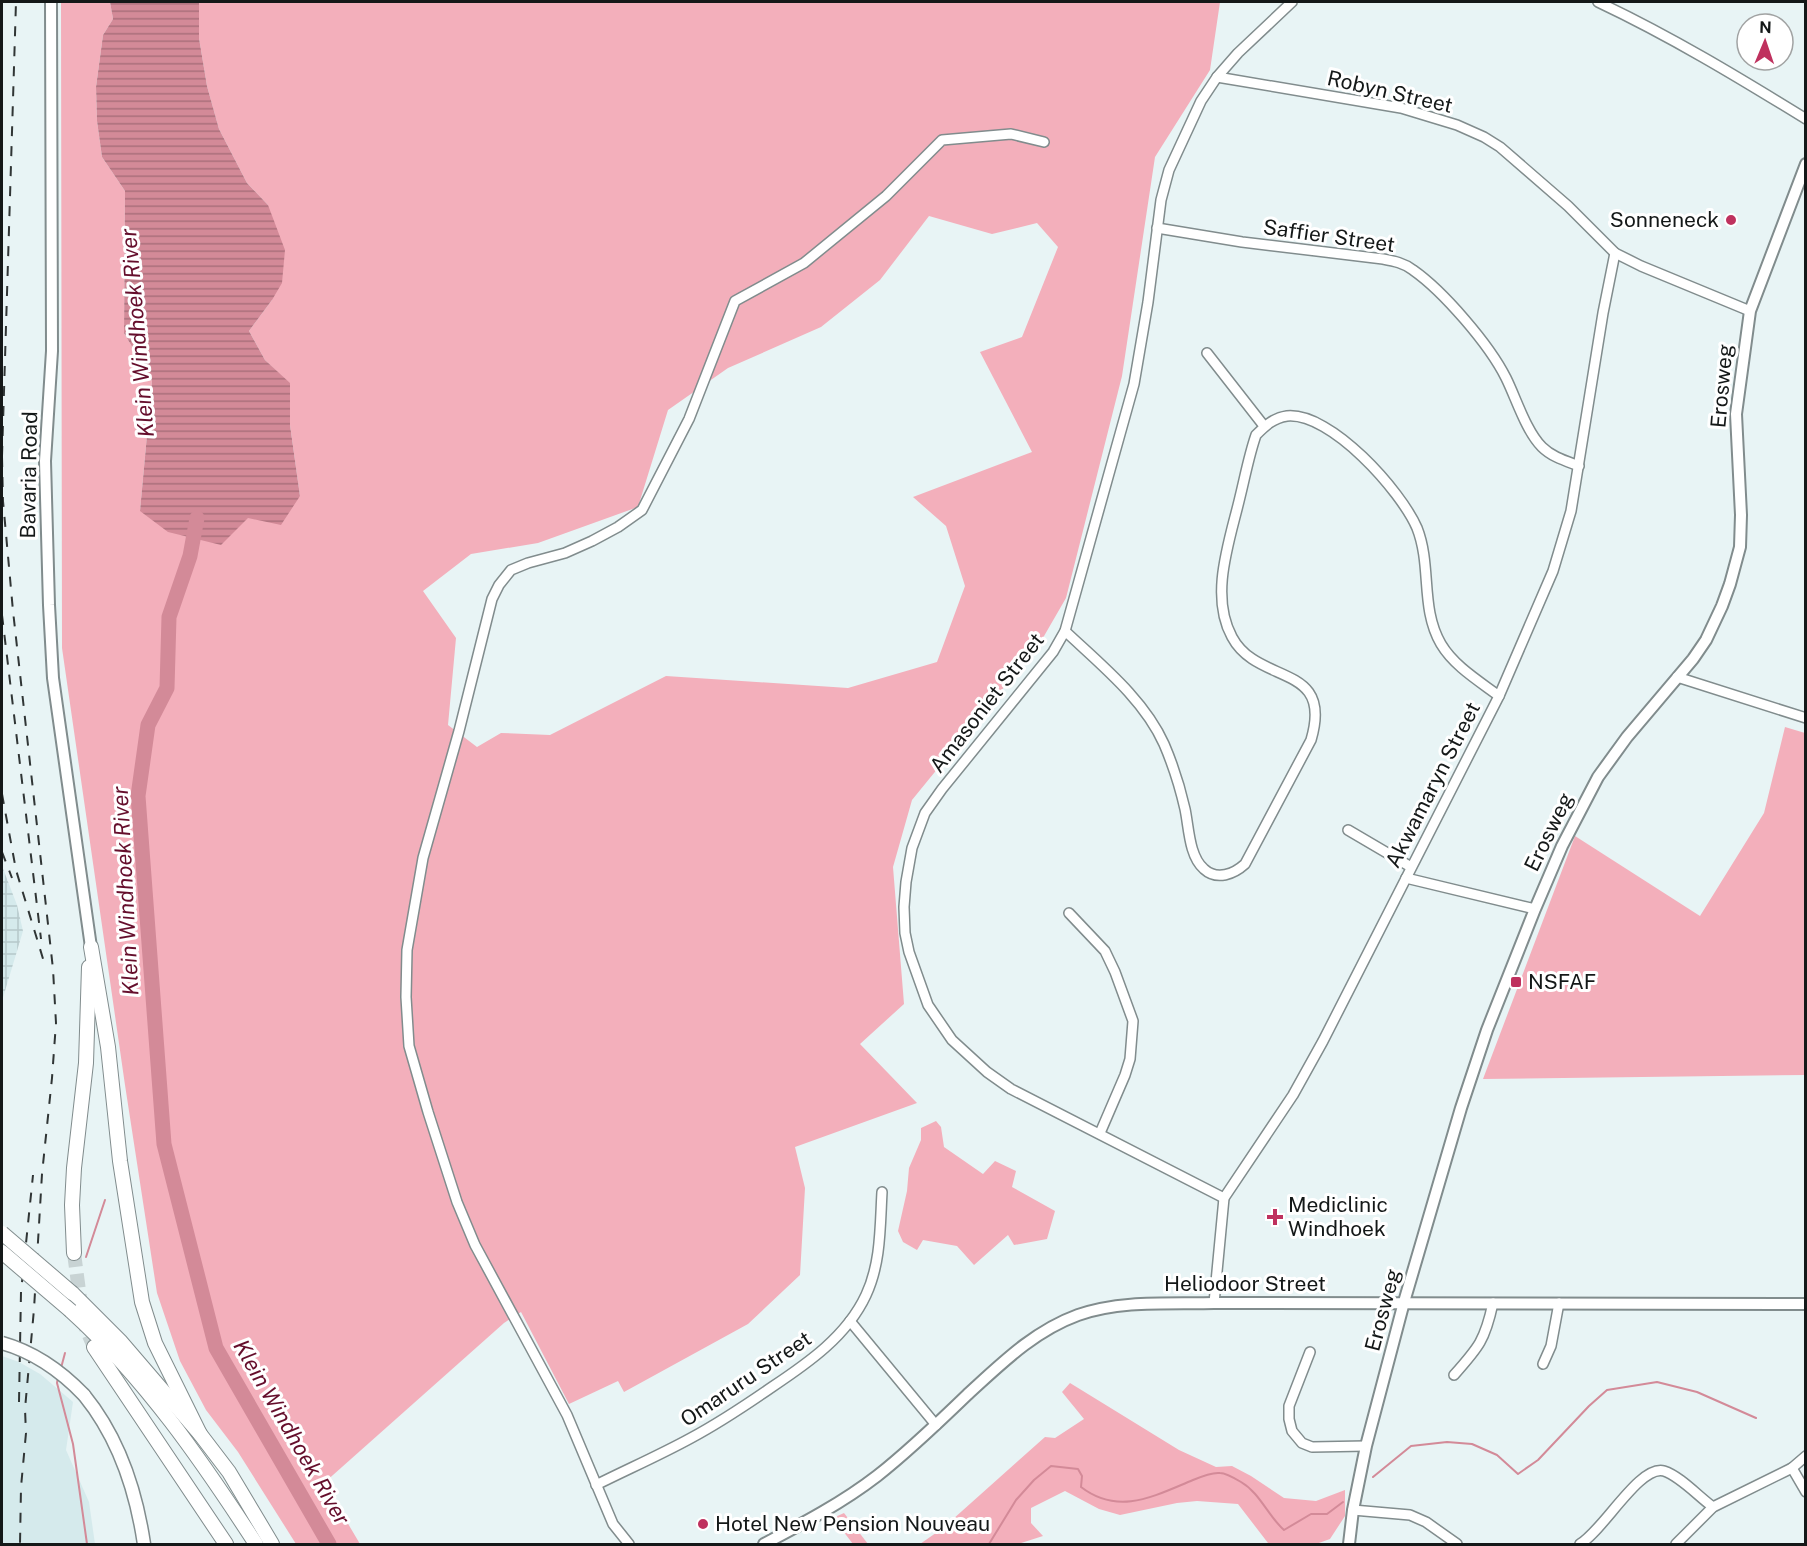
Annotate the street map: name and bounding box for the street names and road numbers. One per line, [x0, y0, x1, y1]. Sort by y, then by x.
street label: Robyn Street [1325, 65, 1455, 118]
street label: Saffier Street [1261, 214, 1397, 257]
street label: Erosweg [1705, 343, 1738, 429]
street label: Bavaria Road [15, 411, 42, 539]
street label: Amasoniet Street [924, 628, 1049, 778]
street label: Akwamaryn Street [1380, 698, 1485, 872]
street label: Erosweg [1519, 788, 1578, 875]
street label: Erosweg [1360, 1266, 1405, 1354]
street label: Heliodoor Street [1164, 1271, 1326, 1296]
street label: Omaruru Street [676, 1326, 816, 1432]

